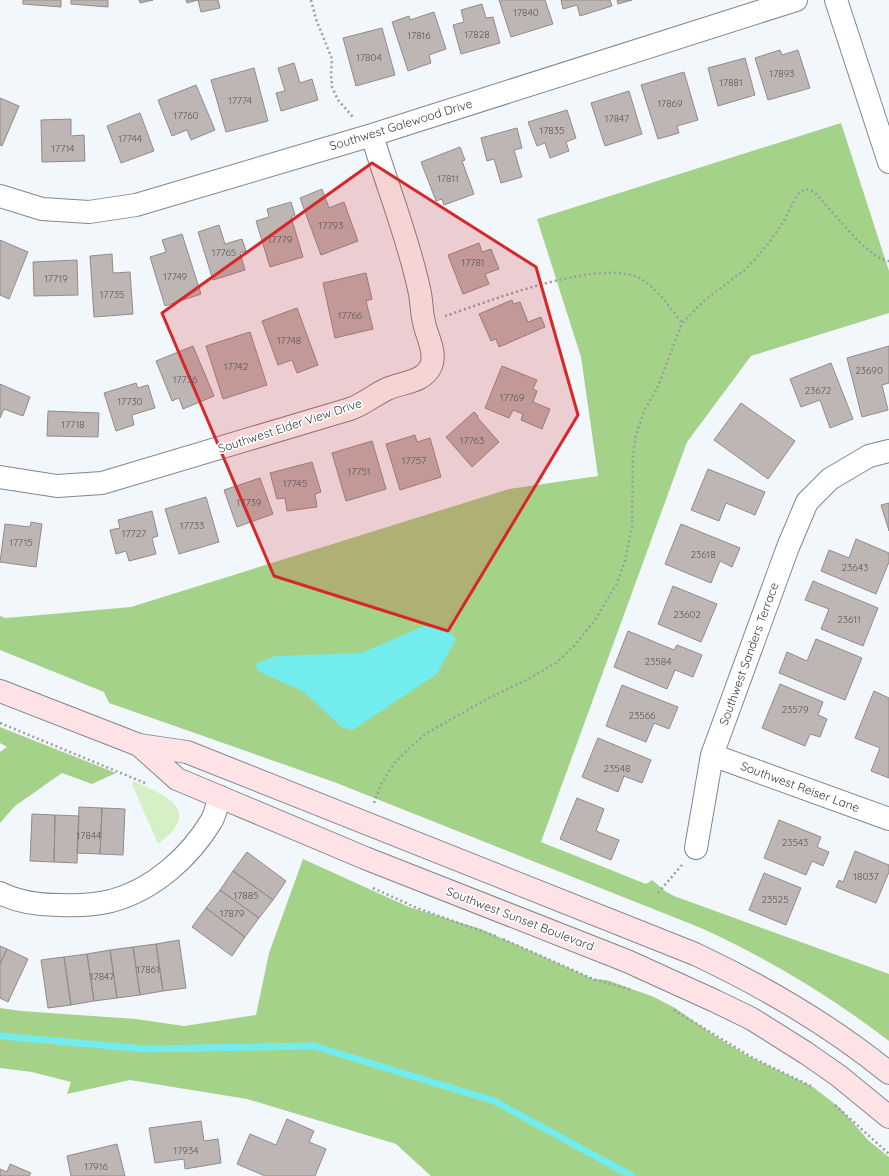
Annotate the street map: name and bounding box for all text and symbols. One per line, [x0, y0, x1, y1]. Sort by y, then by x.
house number: 17840 [513, 6, 539, 19]
house number: 17828 [464, 28, 490, 41]
house number: 17816 [407, 29, 431, 42]
house number: 17804 [356, 51, 382, 64]
house number: 17893 [769, 67, 795, 80]
house number: 17881 [719, 76, 743, 89]
house number: 17774 [228, 94, 252, 107]
street label: Southwest Galewood Drive [328, 96, 474, 153]
house number: 17869 [657, 97, 683, 110]
house number: 17760 [174, 109, 199, 122]
house number: 17847 [605, 112, 629, 125]
house number: 17835 [540, 124, 564, 137]
house number: 17744 [118, 132, 142, 145]
house number: 17714 [51, 142, 75, 155]
house number: 17811 [437, 172, 459, 185]
house number: 17793 [319, 219, 343, 232]
house number: 17779 [268, 233, 293, 246]
house number: 17765 [212, 246, 236, 259]
house number: 17781 [461, 256, 485, 269]
house number: 17749 [163, 270, 188, 283]
house number: 17719 [44, 272, 68, 285]
house number: 17735 [100, 288, 124, 301]
house number: 17766 [338, 309, 363, 322]
house number: 17748 [277, 334, 301, 347]
house number: 17742 [224, 360, 249, 373]
house number: 23690 [855, 364, 883, 377]
house number: 17736 [173, 373, 198, 386]
house number: 23672 [805, 384, 832, 397]
house number: 17769 [500, 391, 525, 404]
house number: 17730 [117, 395, 143, 408]
street label: Southwest Elder View Drive [216, 395, 364, 456]
house number: 17718 [61, 418, 85, 431]
house number: 17763 [460, 434, 484, 447]
house number: 17757 [402, 454, 426, 467]
house number: 17751 [347, 465, 371, 478]
house number: 17745 [283, 477, 307, 490]
house number: 17739 [237, 496, 262, 509]
house number: 17733 [180, 519, 204, 532]
house number: 17727 [122, 527, 146, 540]
house number: 17715 [9, 536, 33, 549]
house number: 23618 [690, 548, 716, 561]
house number: 23643 [842, 561, 868, 574]
street label: Southwest Sanders Terrace [716, 580, 781, 727]
house number: 23602 [673, 608, 701, 621]
house number: 23611 [837, 613, 861, 626]
house number: 23584 [645, 655, 671, 668]
house number: 23579 [782, 703, 809, 716]
house number: 23566 [629, 709, 656, 722]
street label: Southwest Reiser Lane [739, 758, 862, 815]
house number: 23548 [604, 762, 630, 775]
house number: 17844 [77, 829, 101, 842]
house number: 23543 [782, 836, 808, 849]
house number: 18037 [853, 870, 879, 883]
street label: Southwest Sunset Boulevard [444, 883, 596, 954]
house number: 17885 [233, 889, 259, 902]
house number: 23525 [761, 893, 789, 906]
house number: 17879 [220, 907, 245, 920]
house number: 17861 [136, 963, 160, 976]
house number: 17847 [90, 970, 114, 983]
house number: 17934 [174, 1144, 198, 1157]
house number: 17916 [84, 1160, 108, 1173]

